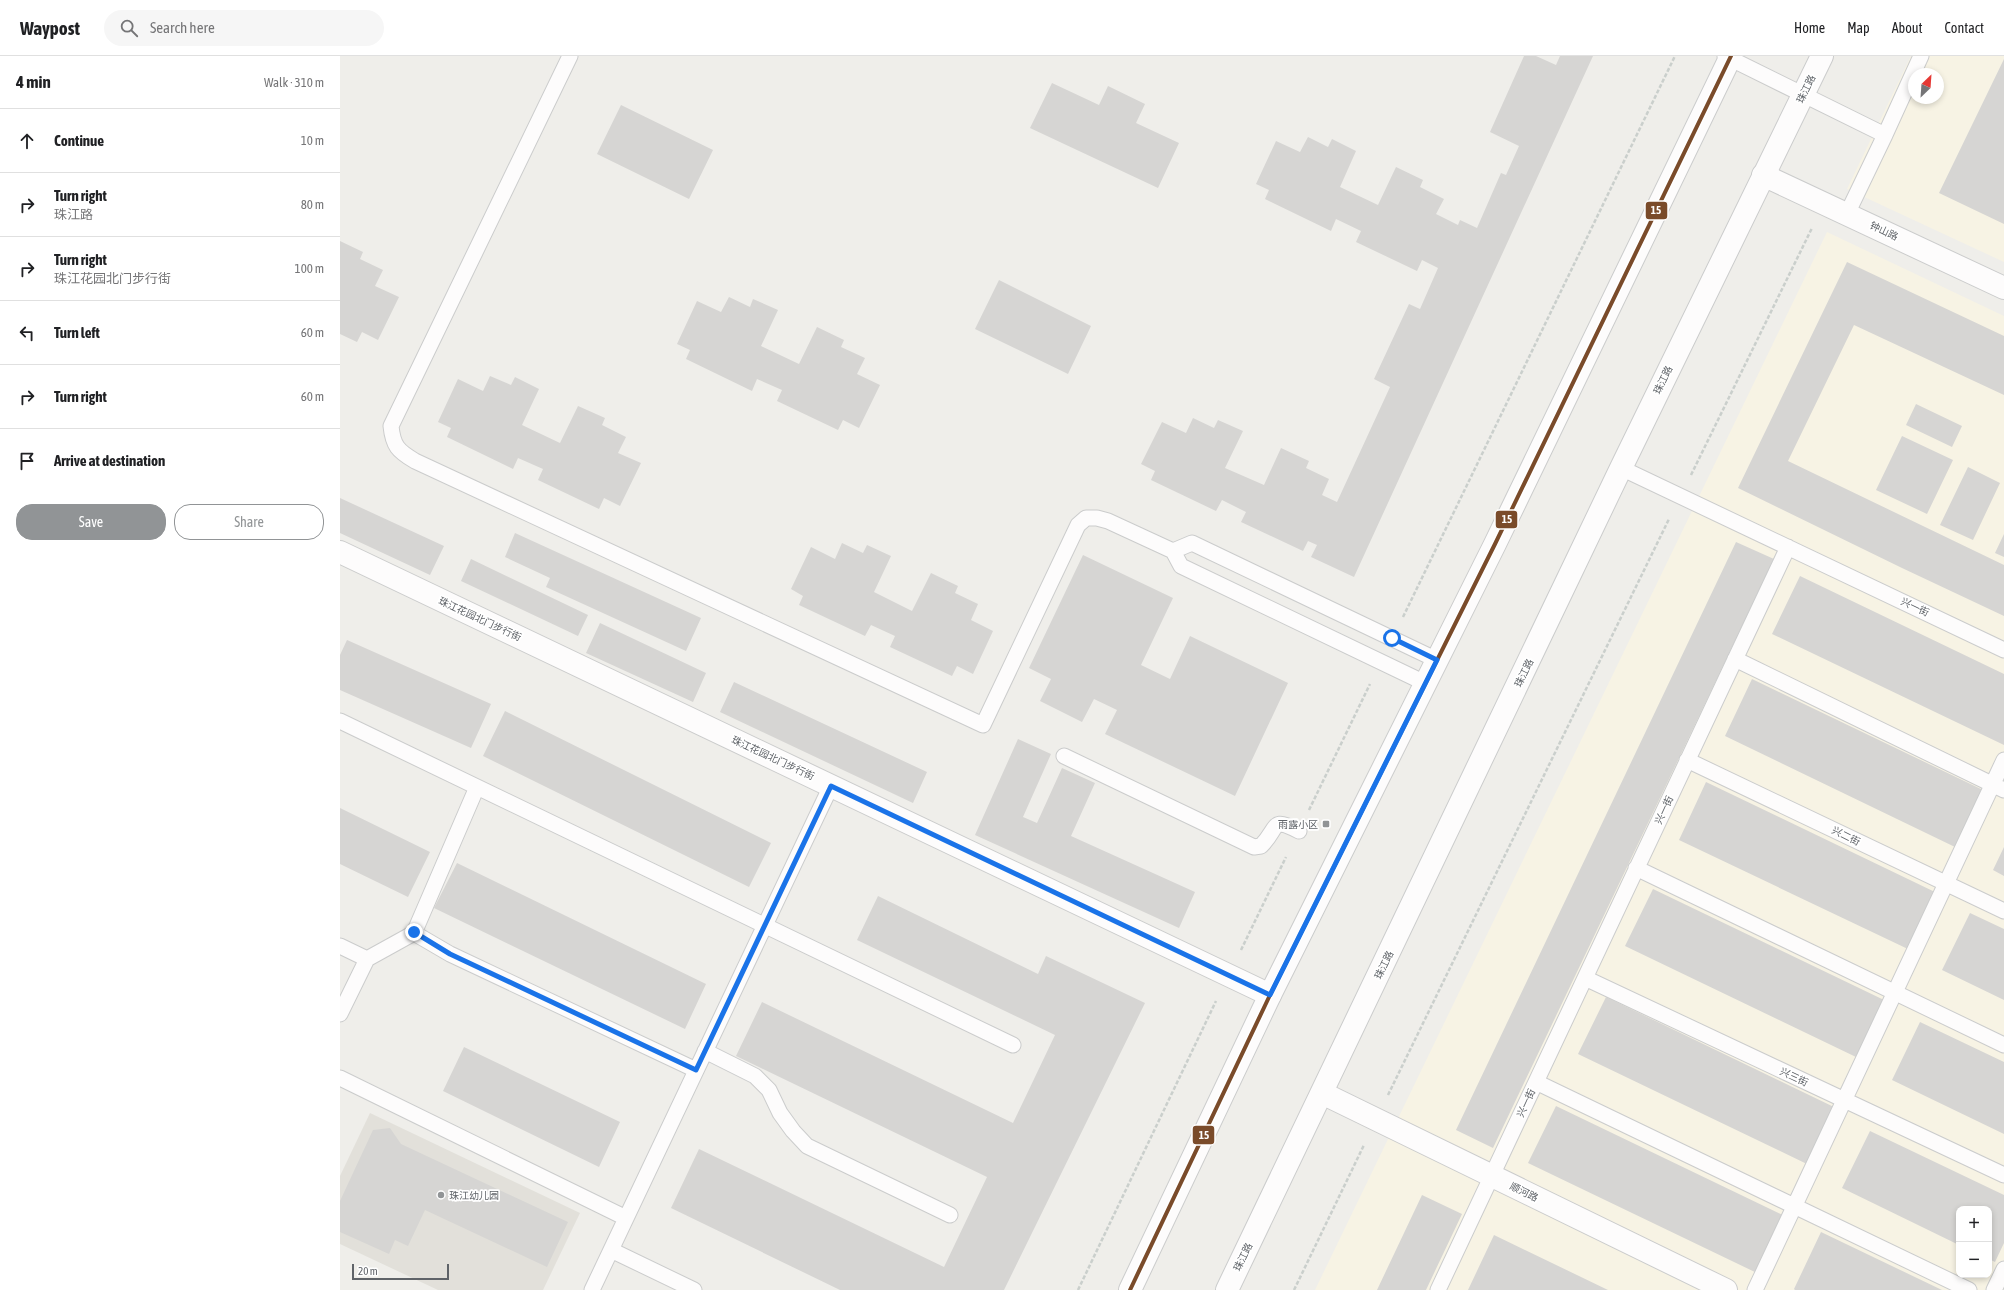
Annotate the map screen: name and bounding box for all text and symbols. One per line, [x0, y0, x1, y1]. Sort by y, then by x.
search box [104, 10, 384, 46]
text: Waypost [20, 17, 80, 39]
icon: search [118, 17, 140, 39]
text: Search here [150, 19, 215, 36]
text: Home [1794, 20, 1825, 36]
text: Map [1847, 20, 1870, 36]
text: About [1892, 20, 1923, 36]
text: Contact [1945, 20, 1984, 36]
north arrow [1908, 68, 1944, 104]
text: 4 min [16, 72, 51, 92]
street label: 珠江路 [1794, 73, 1818, 105]
text: Walk · 310 m [264, 75, 324, 90]
icon: ahead [16, 130, 38, 152]
text: Continue [54, 132, 104, 149]
text: 10 m [301, 133, 324, 148]
text: Turn right [54, 187, 107, 204]
icon: right [16, 194, 38, 216]
text: 80 m [301, 197, 324, 212]
line badge: 15 [1645, 201, 1668, 220]
text: 15 [1651, 204, 1661, 216]
text: 珠江路 [54, 207, 93, 222]
street label: 钟山路 [1868, 220, 1900, 242]
text: Turn right [54, 251, 107, 268]
icon: right [16, 258, 38, 280]
text: 100 m [295, 261, 324, 276]
text: 珠江花园北门步行街 [54, 271, 171, 286]
icon: left [16, 322, 38, 344]
text: Turn left [54, 324, 100, 341]
text: 60 m [301, 325, 324, 340]
street label: 珠江路 [1651, 364, 1675, 396]
icon: right [16, 386, 38, 408]
text: Turn right [54, 388, 107, 405]
text: 60 m [301, 389, 324, 404]
icon: arrive [16, 450, 38, 472]
text: Arrive at destination [54, 452, 165, 469]
button: Save [16, 504, 166, 540]
button: Share [174, 504, 324, 540]
line badge: 15 [1495, 510, 1518, 529]
text: 15 [1502, 513, 1512, 525]
street label: 珠江花园北门步行街 [437, 595, 523, 643]
street label: 兴一街 [1899, 596, 1931, 618]
route start [1383, 629, 1401, 647]
street label: 珠江路 [1512, 657, 1536, 689]
street label: 珠江花园北门步行街 [730, 734, 816, 782]
street label: 兴一街 [1653, 794, 1675, 826]
place label: 雨露小区 [1278, 819, 1318, 830]
marker: 雨露小区 [1321, 819, 1331, 829]
street label: 兴二街 [1830, 824, 1862, 848]
route end [405, 923, 423, 941]
street label: 珠江路 [1372, 949, 1396, 981]
street label: 兴三街 [1778, 1066, 1810, 1088]
street label: 兴一街 [1515, 1087, 1537, 1119]
line badge: 15 [1192, 1125, 1215, 1145]
text: 15 [1199, 1129, 1209, 1141]
street label: 顺河路 [1508, 1180, 1540, 1204]
marker: 珠江幼儿园 [436, 1190, 446, 1200]
place label: 珠江幼儿园 [449, 1190, 499, 1201]
map controls [1956, 1206, 1992, 1278]
button: + [1956, 1206, 1992, 1242]
street label: 珠江路 [1231, 1241, 1255, 1273]
button: − [1956, 1242, 1992, 1278]
scale bar [352, 1262, 449, 1281]
text: 20 m [358, 1265, 378, 1277]

